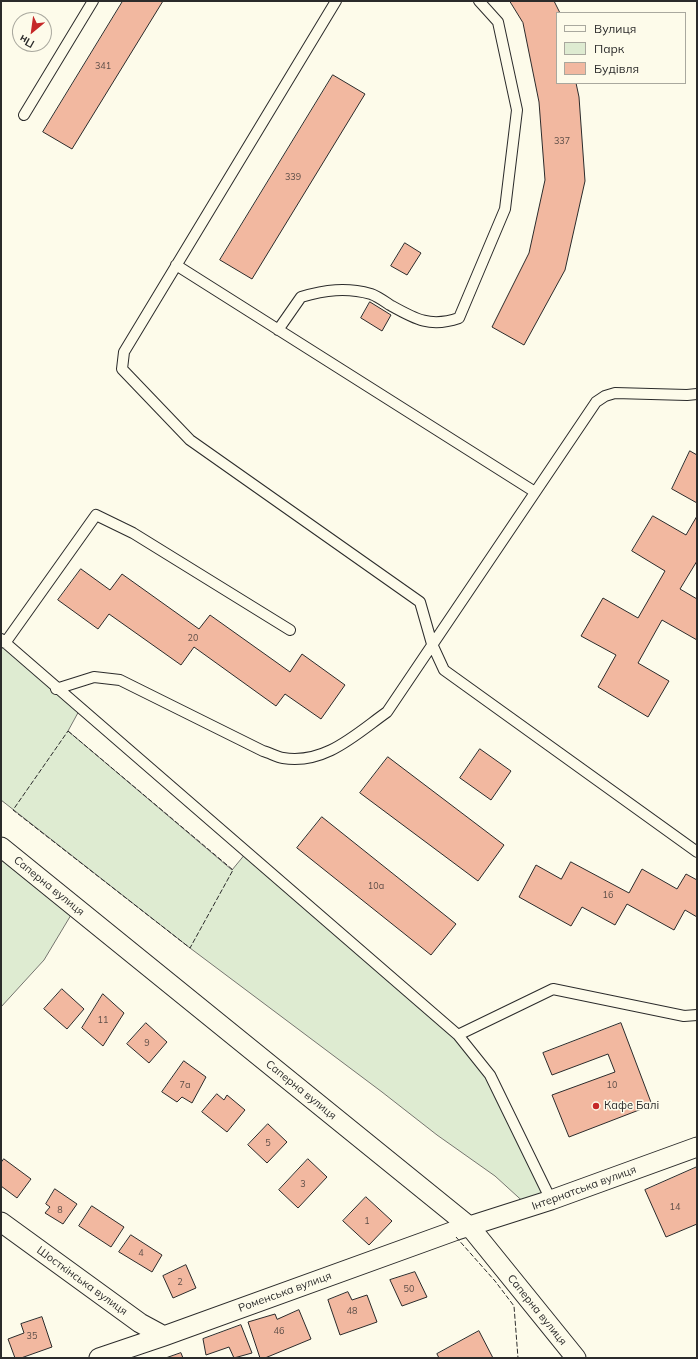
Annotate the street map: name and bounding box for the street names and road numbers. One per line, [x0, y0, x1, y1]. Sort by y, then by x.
street label: Саперна вулиця [11, 853, 87, 919]
street label: Саперна вулиця [263, 1057, 339, 1123]
street label: Інтернатська вулиця [530, 1163, 638, 1213]
street label: Шосткінська вулиця [34, 1244, 130, 1318]
street label: Роменська вулиця [237, 1269, 333, 1315]
street label: Саперна вулиця [504, 1272, 570, 1348]

